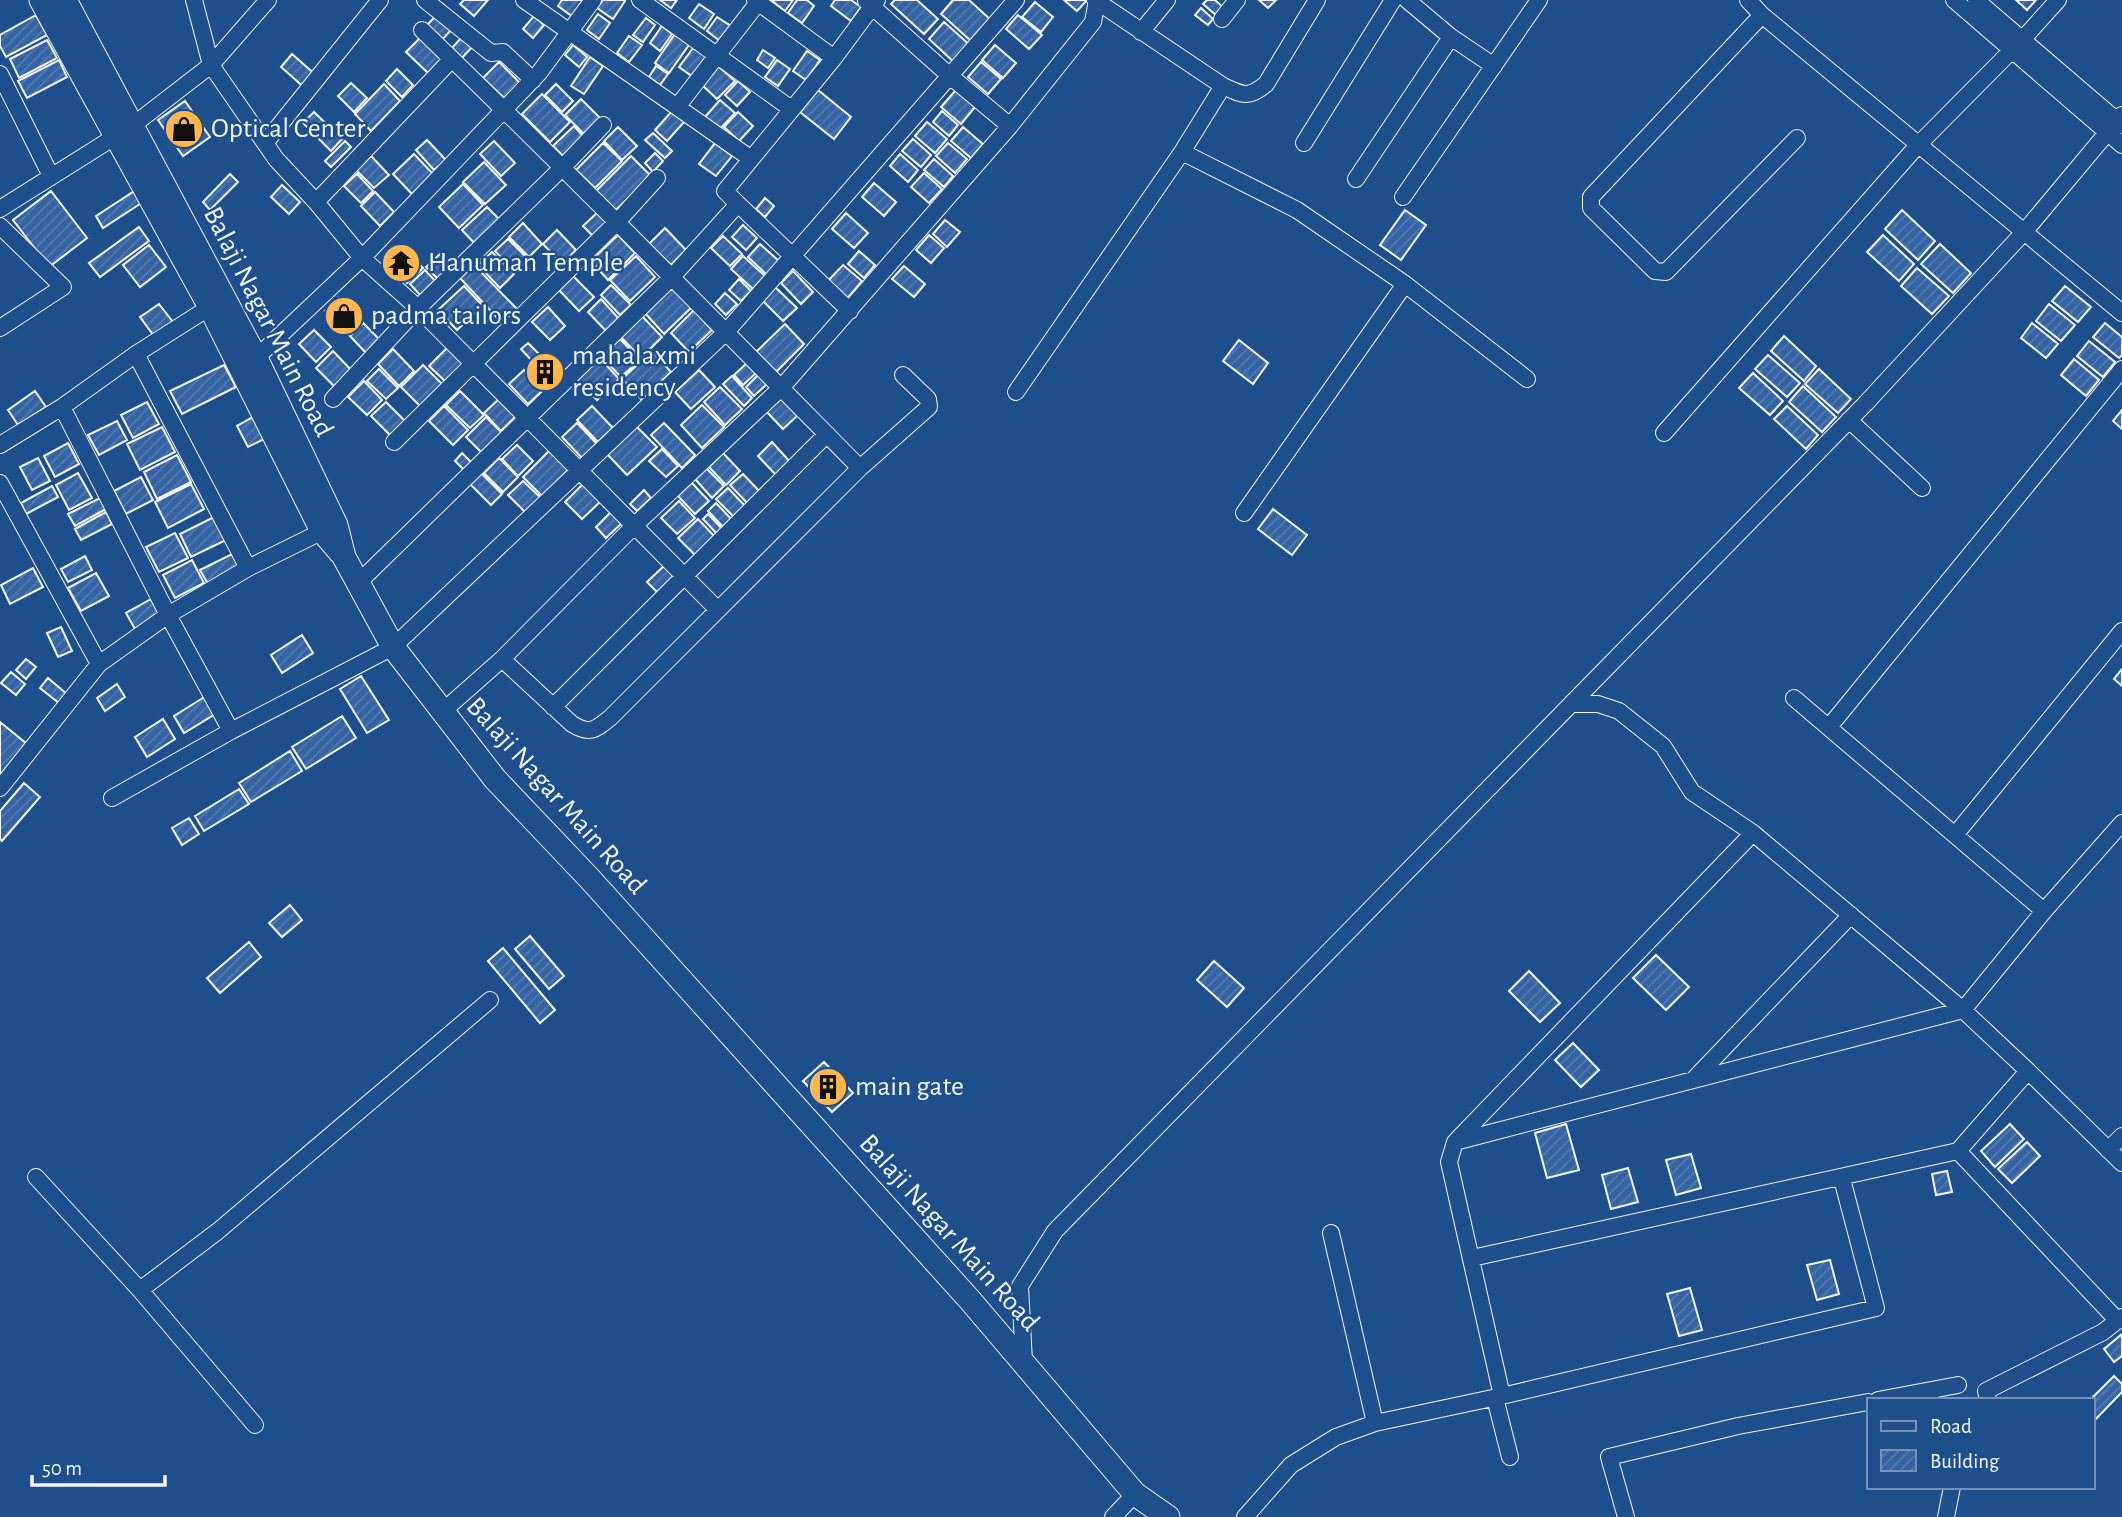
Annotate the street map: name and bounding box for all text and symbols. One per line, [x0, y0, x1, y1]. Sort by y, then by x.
shop icon: Optical Center [163, 108, 205, 150]
place label: Optical Center [211, 115, 366, 143]
street label: Balaji Nagar Main Road [198, 202, 338, 442]
temple icon: Hanuman Temple [380, 242, 422, 284]
place label: Hanuman Temple [428, 249, 623, 277]
shop icon: padma tailors [323, 295, 365, 337]
place label: padma tailors [371, 302, 521, 330]
place label: mahalaxmi residency [572, 342, 696, 402]
building icon: mahalaxmi residency [524, 351, 566, 393]
street label: Balaji Nagar Main Road [461, 692, 651, 900]
building icon: main gate [807, 1066, 849, 1108]
place label: main gate [855, 1073, 964, 1101]
street label: Balaji Nagar Main Road [854, 1129, 1044, 1337]
legend [1867, 1398, 2094, 1489]
text: Road [1930, 1416, 1972, 1437]
scale bar [32, 1444, 164, 1488]
text: Building [1930, 1451, 2000, 1472]
text: 50 m [42, 1458, 82, 1479]

